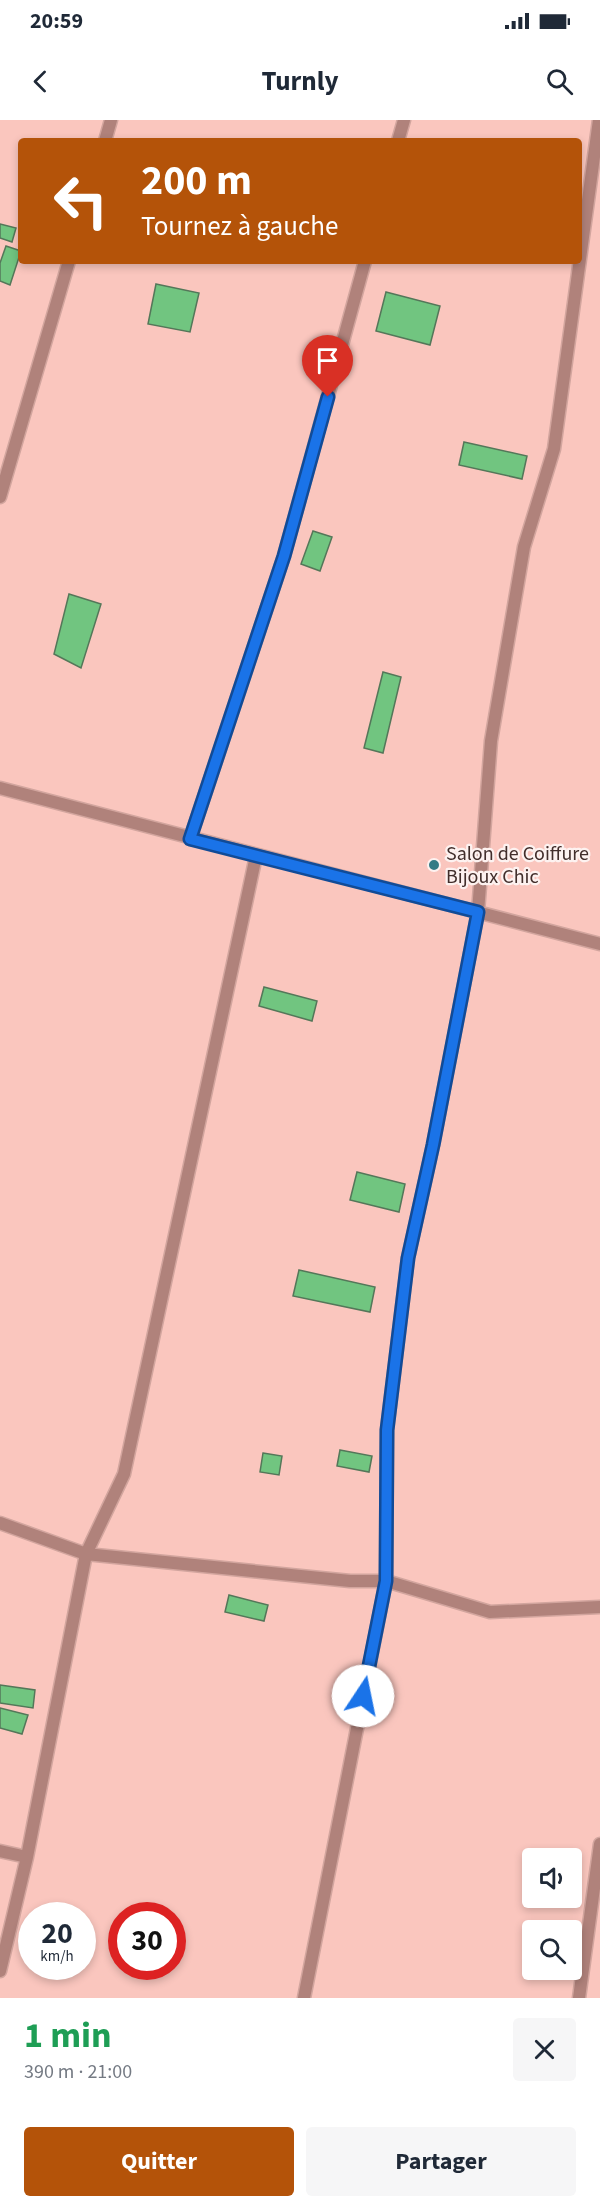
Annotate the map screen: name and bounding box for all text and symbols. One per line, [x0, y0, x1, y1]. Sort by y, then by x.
text: 20:59 [30, 5, 83, 37]
text: Turnly [261, 62, 339, 101]
icon: back [24, 65, 57, 98]
icon: search [543, 65, 576, 98]
text: 200 m [141, 151, 252, 211]
icon: left [42, 162, 120, 240]
text: Tournez à gauche [141, 207, 338, 246]
pin [302, 335, 353, 397]
icon: arrive [311, 344, 344, 377]
place label: Salon de Coiffure Bijoux Chic [446, 840, 589, 891]
marker: Salon de Coiffure Bijoux Chic [427, 858, 441, 872]
position arrow [331, 1664, 395, 1728]
map controls [522, 1848, 582, 1980]
button: sound [522, 1848, 582, 1908]
speed limit sign: 30 [108, 1902, 186, 1980]
text: 20 [41, 1912, 73, 1955]
button: search [522, 1920, 582, 1980]
text: km/h [40, 1946, 74, 1967]
text: 1 min [24, 2010, 112, 2061]
button: close [513, 2018, 576, 2081]
text: 390 m · 21:00 [24, 2058, 132, 2086]
button: Quitter [24, 2127, 294, 2196]
button: Partager [306, 2127, 576, 2196]

